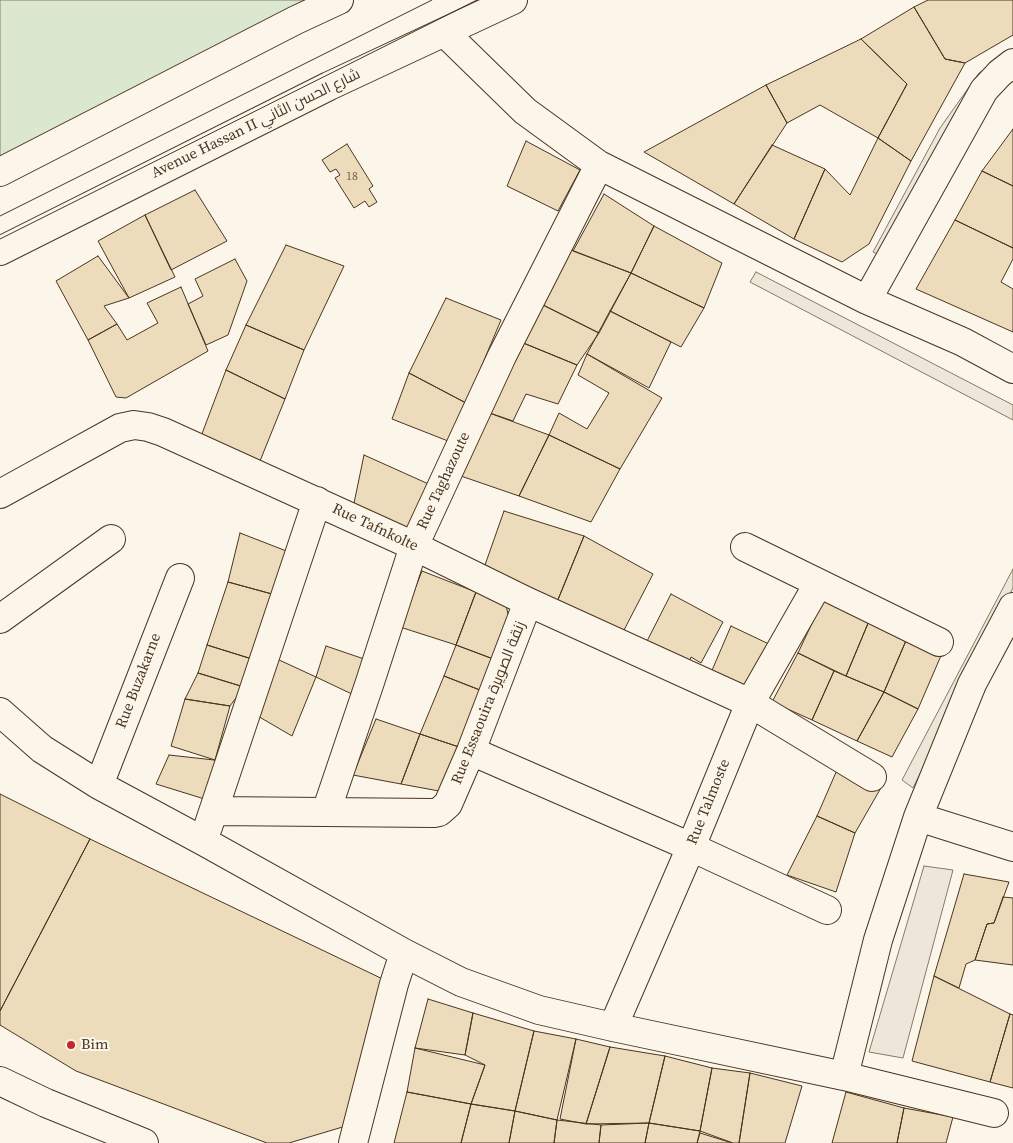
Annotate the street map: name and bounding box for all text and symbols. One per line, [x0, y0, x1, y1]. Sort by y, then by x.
street label: Avenue Hassan II شارع الحسن الثاني [149, 65, 363, 183]
house number: 18 [346, 170, 358, 184]
street label: Rue Taghazoute [414, 429, 474, 533]
street label: Rue Tafnkolte [329, 500, 421, 556]
street label: Rue Essaouira زنقة الصويرة [448, 619, 530, 787]
street label: Rue Buzakarne [113, 631, 165, 731]
street label: Rue Talmoste [684, 757, 734, 847]
place label: Bim [81, 1036, 108, 1054]
marker: Bim [65, 1039, 77, 1051]

